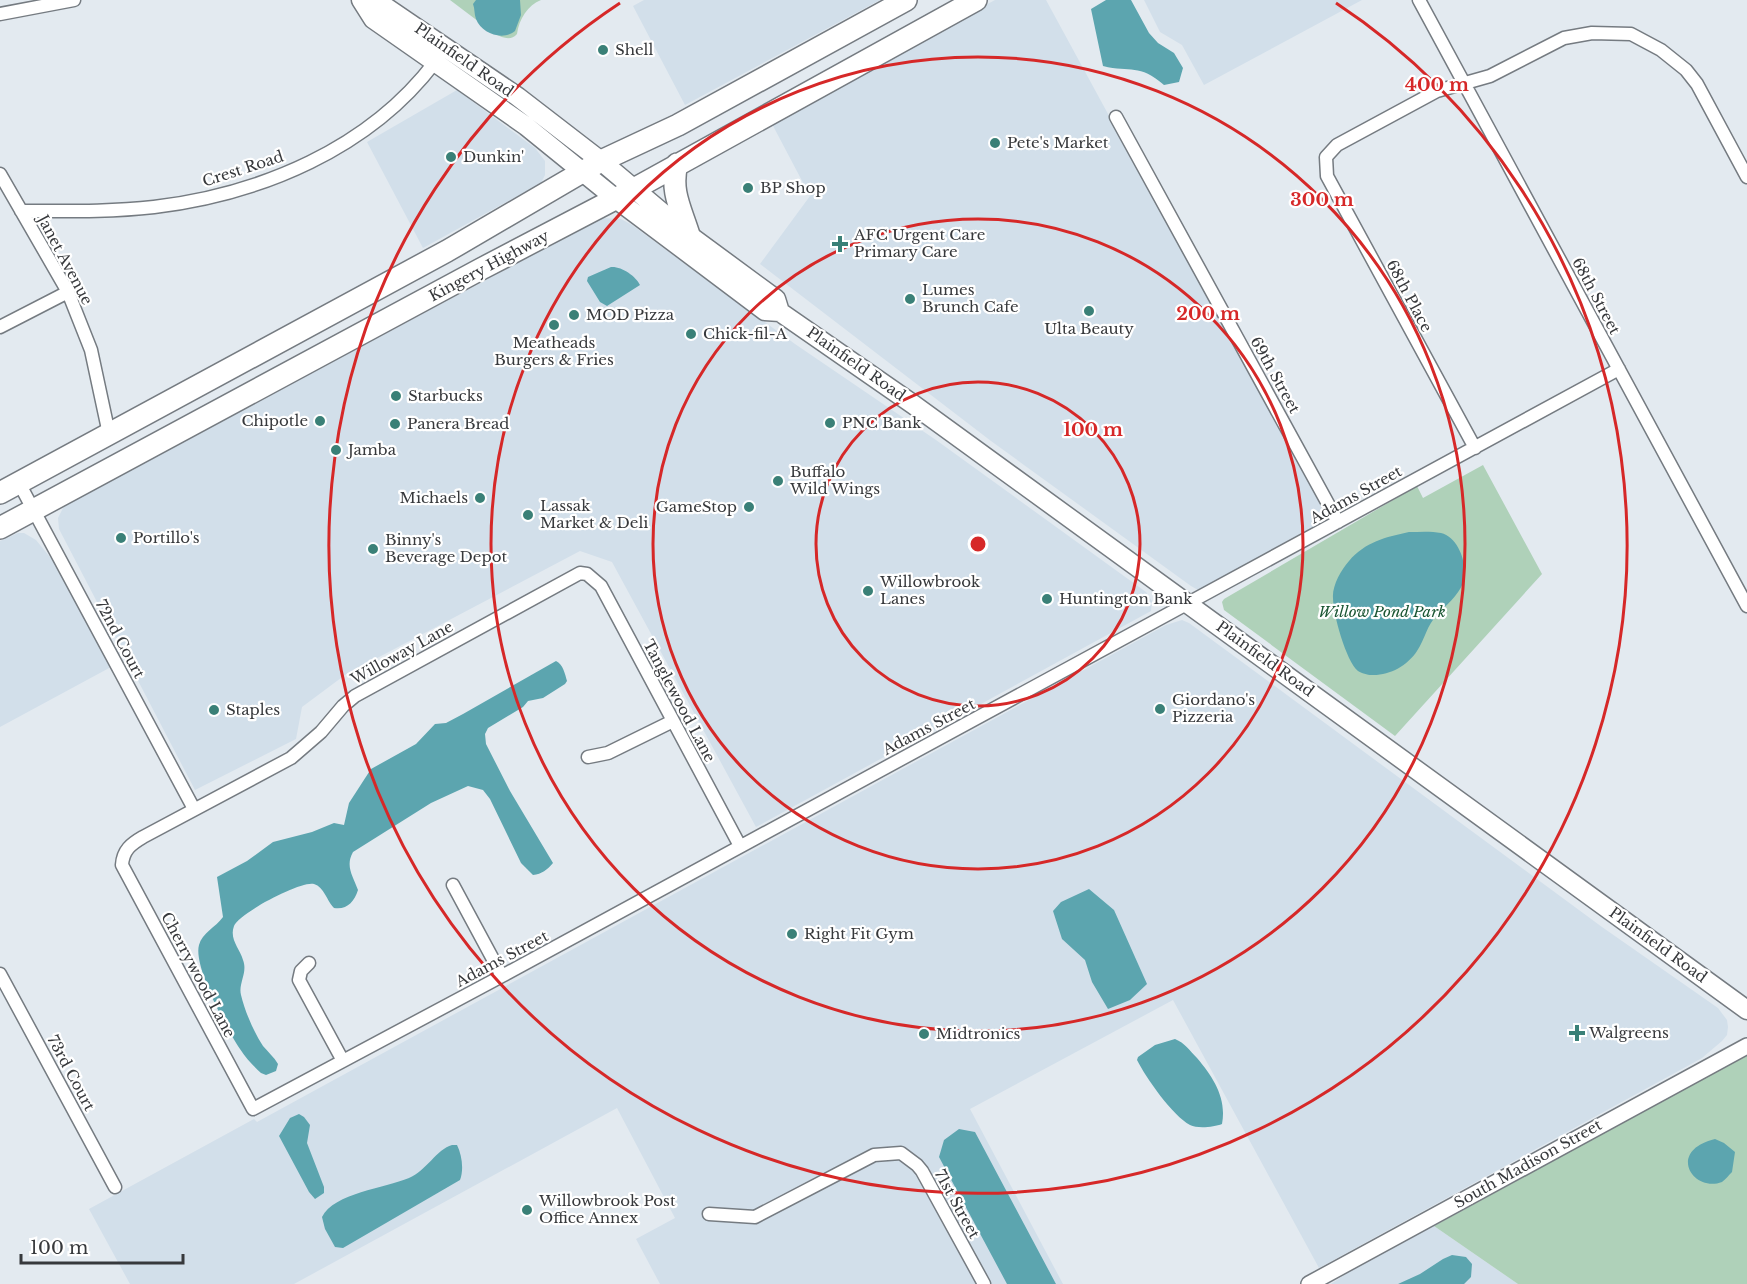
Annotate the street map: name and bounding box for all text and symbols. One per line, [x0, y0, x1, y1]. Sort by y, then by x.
street label: Plainfield Road [411, 18, 517, 101]
place label: Shell [615, 40, 653, 59]
marker: Shell [596, 43, 610, 57]
text: 400 m [1405, 74, 1469, 96]
place label: Pete's Market [1007, 133, 1109, 152]
marker: Pete's Market [988, 136, 1002, 150]
street label: Crest Road [200, 146, 286, 191]
place label: Dunkin' [463, 147, 524, 166]
marker: Dunkin' [444, 150, 458, 164]
place label: BP Shop [760, 178, 826, 197]
marker: BP Shop [741, 181, 755, 195]
text: 300 m [1290, 189, 1354, 211]
street label: Janet Avenue [33, 210, 97, 308]
place label: AFC Urgent Care Primary Care [853, 225, 985, 261]
street label: Kingery Highway [425, 226, 552, 305]
marker: AFC Urgent Care Primary Care [831, 235, 849, 253]
street label: 68th Street [1568, 254, 1625, 338]
street label: 68th Place [1382, 256, 1436, 335]
place label: Lumes Brunch Cafe [922, 280, 1019, 316]
marker: Lumes Brunch Cafe [903, 292, 917, 306]
text: 200 m [1176, 303, 1240, 325]
marker: Ulta Beauty [1082, 304, 1096, 318]
place label: MOD Pizza [586, 305, 675, 324]
marker: MOD Pizza [567, 308, 581, 322]
marker: Meatheads Burgers & Fries [547, 318, 561, 332]
place label: Ulta Beauty [1044, 319, 1134, 338]
street label: Plainfield Road [803, 322, 909, 405]
place label: Chick-fil-A [703, 324, 787, 343]
marker: Chick-fil-A [684, 327, 698, 341]
place label: Meatheads Burgers & Fries [494, 333, 614, 369]
street label: 69th Street [1247, 333, 1304, 417]
place label: Starbucks [408, 386, 483, 405]
marker: Starbucks [389, 389, 403, 403]
place label: Chipotle [241, 411, 308, 430]
place label: PNC Bank [842, 413, 922, 432]
marker: Chipotle [313, 414, 327, 428]
place label: Panera Bread [407, 414, 510, 433]
marker: PNC Bank [823, 416, 837, 430]
marker: Panera Bread [388, 417, 402, 431]
text: 100 m [1063, 419, 1123, 441]
place label: Jamba [346, 440, 397, 459]
marker: Jamba [329, 443, 343, 457]
street label: Adams Street [1306, 461, 1405, 528]
place label: Buffalo Wild Wings [789, 462, 880, 498]
marker: Buffalo Wild Wings [771, 474, 785, 488]
place label: Michaels [400, 488, 468, 507]
marker: Michaels [473, 491, 487, 505]
place label: Lassak Market & Deli [540, 496, 648, 532]
place label: GameStop [656, 497, 737, 516]
marker: GameStop [742, 500, 756, 514]
marker: Lassak Market & Deli [521, 508, 535, 522]
place label: Portillo's [133, 528, 200, 547]
place label: Binny's Beverage Depot [385, 530, 507, 566]
marker: Portillo's [114, 531, 128, 545]
centre of rings [968, 534, 988, 554]
marker: Binny's Beverage Depot [366, 542, 380, 556]
place label: Willowbrook Lanes [879, 572, 981, 608]
marker: Willowbrook Lanes [861, 584, 875, 598]
place label: Huntington Bank [1059, 589, 1193, 608]
marker: Huntington Bank [1040, 592, 1054, 606]
street label: 72nd Court [92, 596, 149, 682]
park label: Willow Pond Park [1318, 602, 1446, 621]
street label: Willoway Lane [346, 617, 456, 689]
street label: Plainfield Road [1213, 617, 1318, 701]
street label: Tanglewood Lane [639, 636, 720, 765]
place label: Giordano's Pizzeria [1172, 690, 1255, 726]
street label: Adams Street [878, 694, 979, 759]
place label: Staples [226, 700, 280, 719]
marker: Giordano's Pizzeria [1153, 702, 1167, 716]
marker: Staples [207, 703, 221, 717]
street label: Plainfield Road [1606, 903, 1711, 987]
street label: Cherrywood Lane [157, 909, 240, 1041]
place label: Right Fit Gym [804, 924, 914, 943]
street label: Adams Street [451, 926, 552, 991]
marker: Right Fit Gym [785, 927, 799, 941]
place label: Walgreens [1588, 1023, 1669, 1042]
place label: Midtronics [936, 1024, 1021, 1043]
marker: Walgreens [1570, 1026, 1584, 1040]
marker: Midtronics [917, 1027, 931, 1041]
street label: 73rd Court [44, 1032, 99, 1114]
street label: South Madison Street [1451, 1115, 1605, 1212]
street label: 71st Street [931, 1166, 984, 1242]
place label: Willowbrook Post Office Annex [538, 1191, 676, 1227]
marker: Willowbrook Post Office Annex [520, 1203, 534, 1217]
scale bar [21, 1227, 183, 1265]
text: 100 m [30, 1237, 88, 1259]

